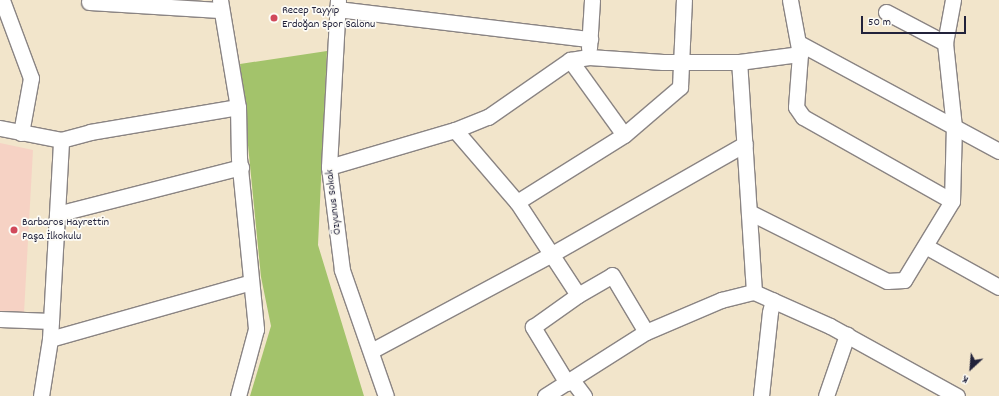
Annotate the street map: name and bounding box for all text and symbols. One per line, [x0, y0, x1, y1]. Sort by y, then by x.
place label: Recep Tayyip Erdoğan Spor Salonu [282, 4, 375, 32]
scale bar [863, 8, 968, 34]
marker: Recep Tayyip Erdoğan Spor Salonu [269, 13, 279, 23]
text: 50 m [868, 14, 891, 31]
street label: Özyunus Sokak [323, 168, 345, 236]
place label: Barbaros Hayrettin Paşa İlkokulu [22, 216, 109, 244]
marker: Barbaros Hayrettin Paşa İlkokulu [9, 225, 19, 235]
north arrow [951, 348, 991, 388]
text: K [960, 370, 972, 387]

